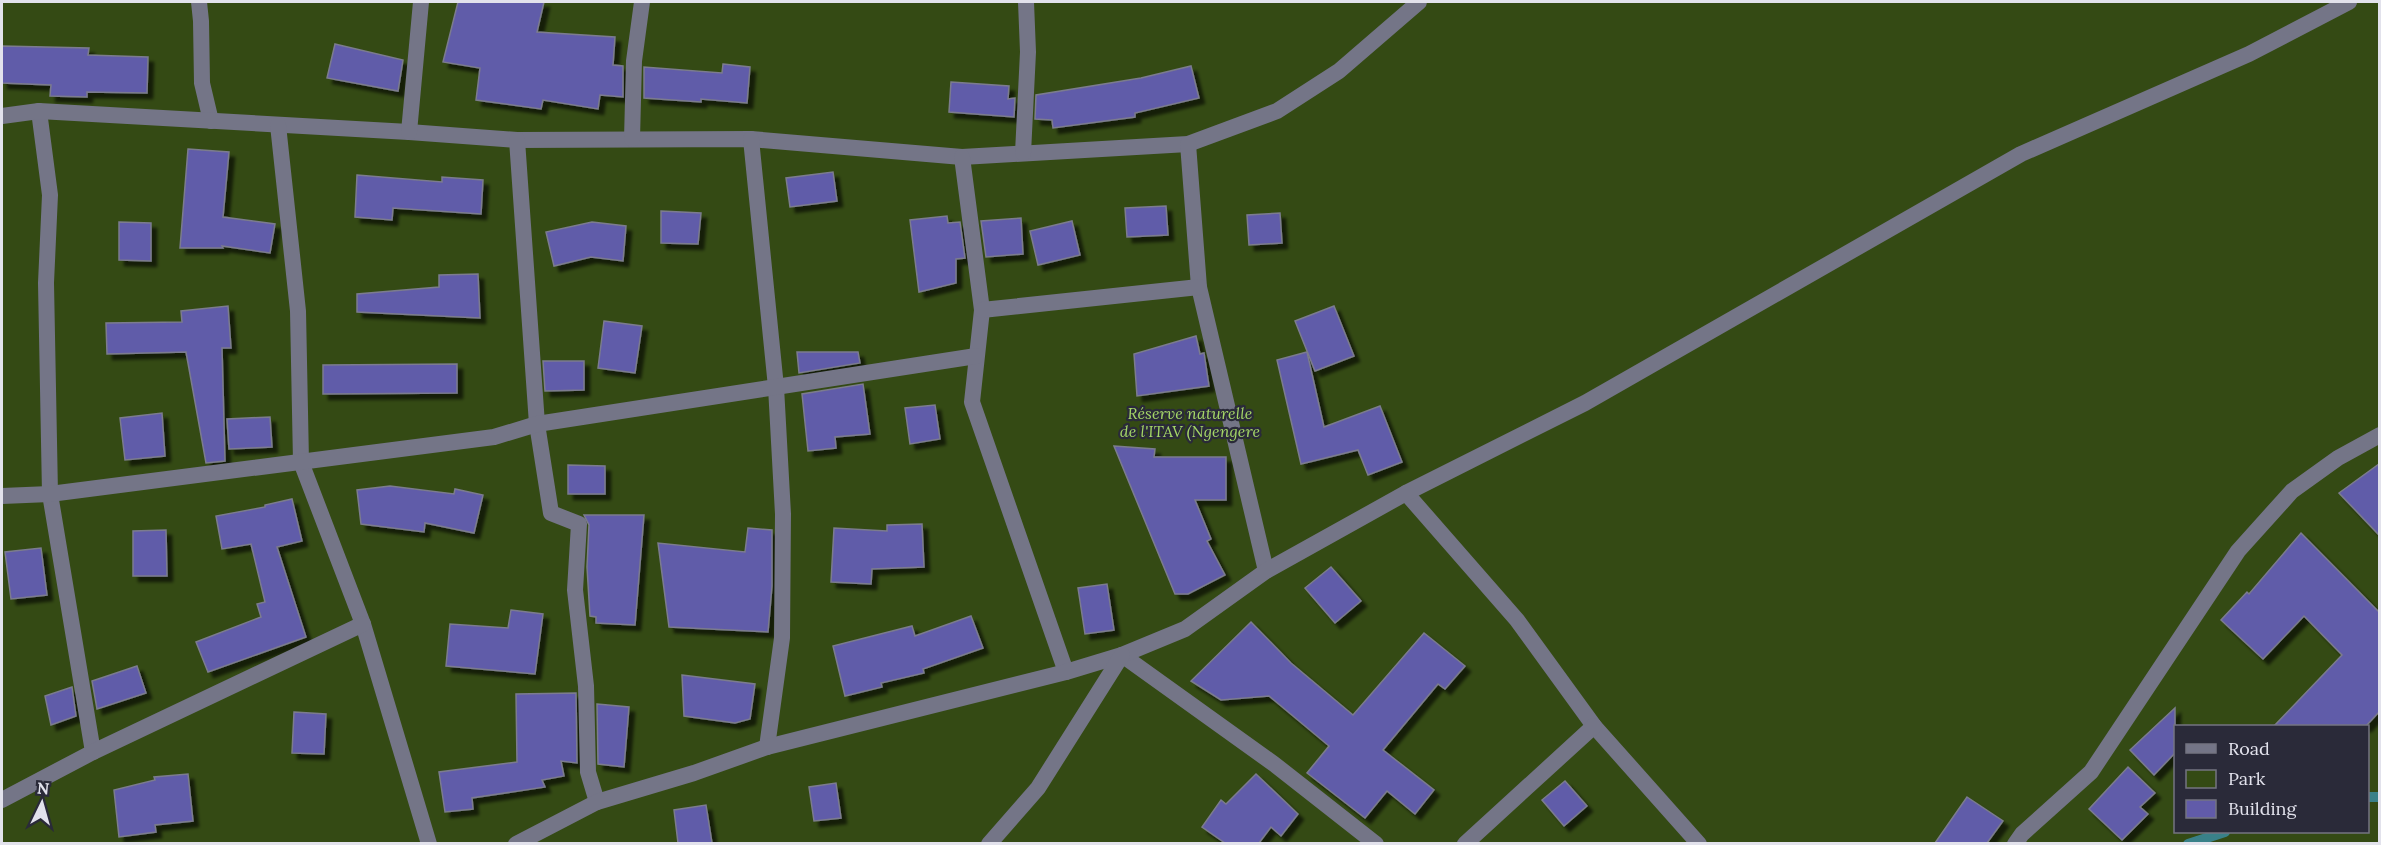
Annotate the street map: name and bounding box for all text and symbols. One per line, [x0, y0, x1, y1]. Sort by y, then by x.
park label: Réserve naturelle de l'ITAV (Ngengere [1120, 403, 1261, 442]
legend [2174, 725, 2369, 833]
text: Road [2228, 737, 2270, 760]
text: Park [2228, 767, 2266, 790]
north arrow [12, 773, 72, 833]
text: N [36, 778, 50, 799]
text: Building [2228, 797, 2298, 820]

